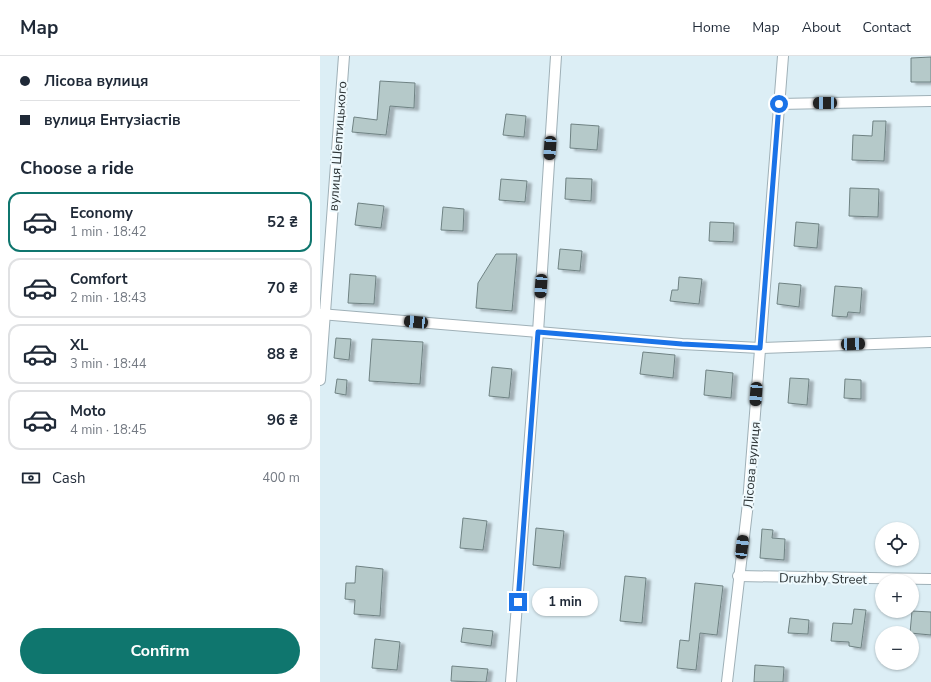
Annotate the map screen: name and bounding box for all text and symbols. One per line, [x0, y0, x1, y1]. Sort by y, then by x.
text: Map [20, 15, 58, 41]
text: Home [692, 18, 730, 37]
text: Map [752, 18, 780, 37]
text: About [802, 18, 841, 37]
text: Contact [863, 18, 911, 37]
text: Лісова вулиця [44, 71, 148, 91]
street label: вулиця Шептицького [324, 80, 352, 212]
route start [770, 95, 788, 113]
car [813, 97, 837, 109]
text: вулиця Ентузіастів [44, 110, 180, 130]
car [543, 136, 557, 160]
text: Choose a ride [20, 156, 134, 180]
text: Economy [70, 203, 133, 223]
icon: car [22, 204, 58, 240]
text: 52 ₴ [267, 212, 298, 232]
text: 1 min · 18:42 [70, 223, 146, 241]
text: Comfort [70, 269, 127, 289]
icon: car [22, 270, 58, 306]
car [534, 274, 548, 298]
text: 70 ₴ [267, 278, 298, 298]
text: 2 min · 18:43 [70, 289, 146, 307]
car [404, 315, 428, 329]
text: XL [70, 335, 89, 355]
icon: car [22, 336, 58, 372]
car [841, 338, 865, 350]
text: 88 ₴ [267, 344, 298, 364]
text: 3 min · 18:44 [70, 355, 146, 373]
car [749, 382, 763, 406]
text: Moto [70, 401, 106, 421]
icon: car [22, 402, 58, 438]
text: 96 ₴ [267, 410, 298, 430]
text: 4 min · 18:45 [70, 421, 146, 439]
street label: Лісова вулиця [739, 421, 765, 509]
icon: cash [20, 467, 42, 489]
text: Cash [52, 468, 86, 488]
text: 400 m [262, 469, 300, 487]
map controls [875, 522, 919, 670]
button: locate [875, 522, 919, 566]
car [735, 534, 749, 560]
street label: Druzhby Street [779, 569, 868, 589]
button: + [875, 574, 919, 618]
callout: 1 min [532, 588, 598, 616]
route end [509, 593, 527, 611]
text: 1 min [548, 593, 582, 611]
button: − [875, 626, 919, 670]
button: Confirm [20, 628, 300, 674]

